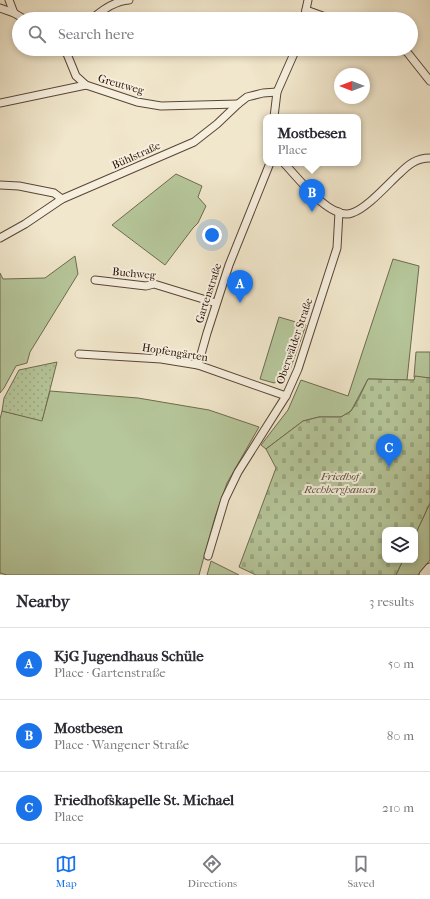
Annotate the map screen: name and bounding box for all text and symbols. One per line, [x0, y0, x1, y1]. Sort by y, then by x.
search box [12, 12, 418, 56]
icon: search [26, 23, 48, 45]
text: Search here [58, 25, 134, 43]
north arrow [334, 68, 370, 104]
street label: Greutweg [96, 72, 145, 97]
popup [263, 114, 361, 166]
text: Mostbesen [278, 124, 346, 142]
street label: Bühlstraße [110, 139, 163, 172]
text: Place [278, 142, 307, 157]
pin: B [299, 179, 325, 212]
your location [202, 225, 222, 245]
street label: Gartenstraße [193, 261, 225, 325]
street label: Buchweg [112, 265, 156, 282]
pin: A [227, 270, 253, 303]
street label: Oberwälder Straße [274, 296, 315, 386]
street label: Hopfengärten [141, 341, 210, 364]
pin: C [376, 434, 402, 467]
park label: Friedhof Rechberghausen [303, 470, 376, 496]
map controls [382, 527, 418, 563]
button: layers [382, 527, 418, 563]
text: Nearby [16, 591, 70, 611]
text: 3 results [369, 594, 414, 609]
text: KjG Jugendhaus Schüle [54, 647, 204, 665]
text: A [25, 656, 33, 671]
text: 50 m [388, 656, 414, 671]
text: Place · Gartenstraße [54, 665, 166, 680]
text: Mostbesen [54, 719, 123, 737]
text: B [25, 728, 33, 743]
text: 80 m [387, 728, 414, 743]
text: Place · Wangener Straße [54, 737, 189, 752]
text: Friedhofskapelle St. Michael [54, 791, 234, 809]
text: C [25, 800, 33, 815]
text: 210 m [382, 800, 414, 815]
text: Place [54, 809, 84, 824]
tab: Map [55, 853, 77, 890]
tab: Directions [188, 853, 237, 890]
tab: Saved [347, 853, 375, 890]

